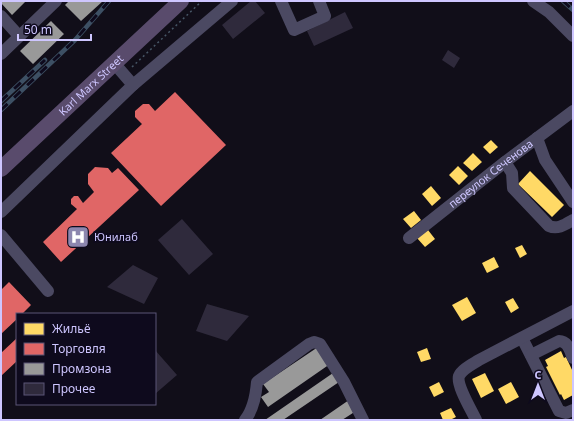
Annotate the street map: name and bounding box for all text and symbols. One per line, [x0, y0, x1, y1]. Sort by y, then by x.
scale bar [18, 16, 91, 42]
text: 50 m [24, 21, 52, 38]
street label: Karl Marx Street [55, 51, 126, 119]
street label: переулок Сеченова [445, 136, 536, 211]
hospital icon: Юнилаб [65, 224, 91, 250]
place label: Юнилаб [94, 229, 138, 244]
legend [16, 313, 156, 405]
text: Жильё [52, 320, 91, 337]
text: Торговля [52, 340, 106, 357]
text: Промзона [52, 360, 111, 377]
north arrow [518, 365, 558, 405]
text: С [534, 367, 542, 382]
text: Прочее [52, 380, 96, 397]

